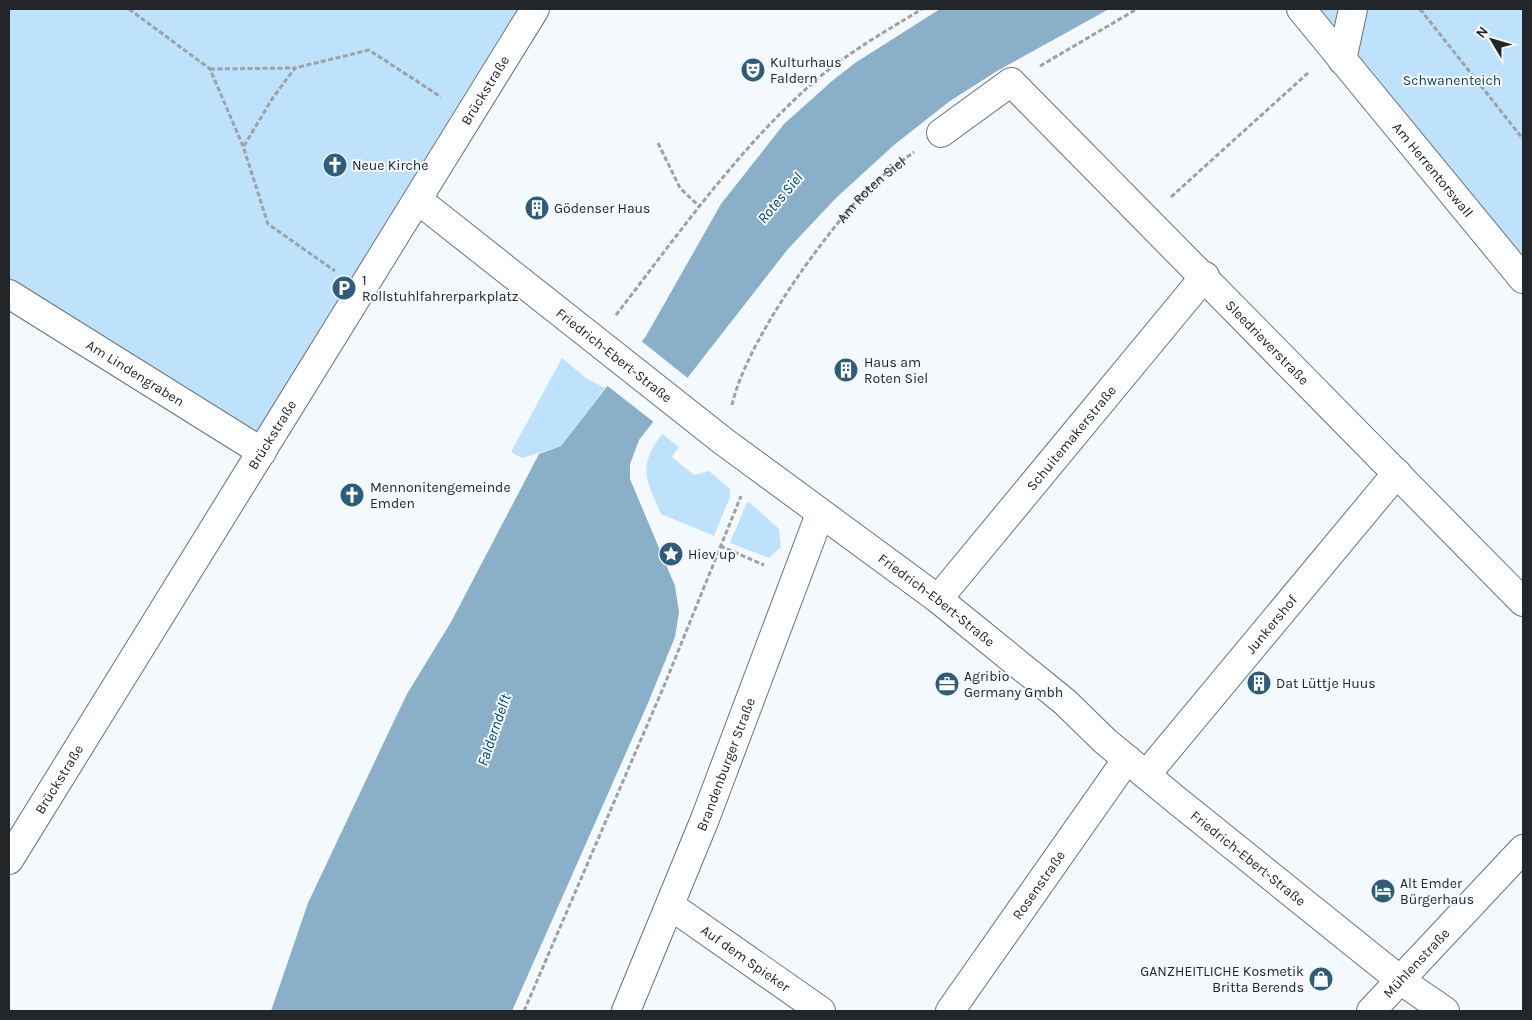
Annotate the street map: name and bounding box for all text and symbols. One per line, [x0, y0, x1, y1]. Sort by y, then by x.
north arrow [1467, 15, 1517, 65]
text: N [1472, 23, 1492, 41]
street label: Brückstraße [457, 53, 513, 128]
place label: Kulturhaus Faldern [770, 54, 842, 87]
theatre icon: Kulturhaus Faldern [740, 57, 766, 83]
park label: Schwanenteich [1403, 72, 1501, 89]
street label: Am Herrentorswall [1389, 119, 1477, 221]
church icon: Neue Kirche [322, 152, 348, 178]
street label: Am Roten Siel [833, 153, 909, 227]
place label: Neue Kirche [352, 157, 428, 174]
water label: Rotes Siel [754, 169, 807, 227]
building icon: Gödenser Haus [524, 195, 550, 221]
place label: Gödenser Haus [554, 200, 650, 217]
place label: 1 Rollstuhlfahrerparkplatz [362, 272, 518, 305]
parking icon: 1 Rollstuhlfahrerparkplatz [331, 275, 357, 301]
street label: Sleedrieverstraße [1222, 297, 1312, 389]
street label: Friedrich-Ebert-Straße [553, 304, 675, 406]
street label: Am Lindengraben [83, 336, 187, 410]
place label: Haus am Roten Siel [864, 354, 928, 387]
building icon: Haus am Roten Siel [833, 357, 859, 383]
street label: Schuitemakerstraße [1023, 382, 1120, 494]
street label: Brückstraße [244, 397, 300, 473]
place label: Mennonitengemeinde Emden [370, 479, 511, 512]
church icon: Mennonitengemeinde Emden [339, 482, 365, 508]
place icon: Hiev up [658, 541, 684, 567]
place label: Hiev up [688, 546, 736, 563]
street label: Friedrich-Ebert-Straße [875, 550, 998, 651]
street label: Junkershof [1242, 592, 1301, 657]
place label: Agribio Germany Gmbh [964, 668, 1063, 701]
building icon: Dat Lüttje Huus [1246, 670, 1272, 696]
office icon: Agribio Germany Gmbh [934, 671, 960, 697]
place label: Dat Lüttje Huus [1276, 675, 1376, 692]
water label: Falderndelft [473, 691, 515, 768]
street label: Brandenburger Straße [693, 695, 759, 834]
street label: Brückstraße [31, 742, 87, 817]
street label: Friedrich-Ebert-Straße [1187, 807, 1309, 910]
street label: Rosenstraße [1009, 847, 1069, 923]
place label: Alt Emder Bürgerhaus [1400, 875, 1474, 908]
hotel icon: Alt Emder Bürgerhaus [1370, 878, 1396, 904]
street label: Auf dem Spieker [697, 922, 794, 996]
street label: Mühlenstraße [1380, 925, 1453, 1002]
place label: GANZHEITLICHE Kosmetik Britta Berends [1140, 963, 1304, 996]
shop icon: GANZHEITLICHE Kosmetik Britta Berends [1308, 966, 1334, 992]

